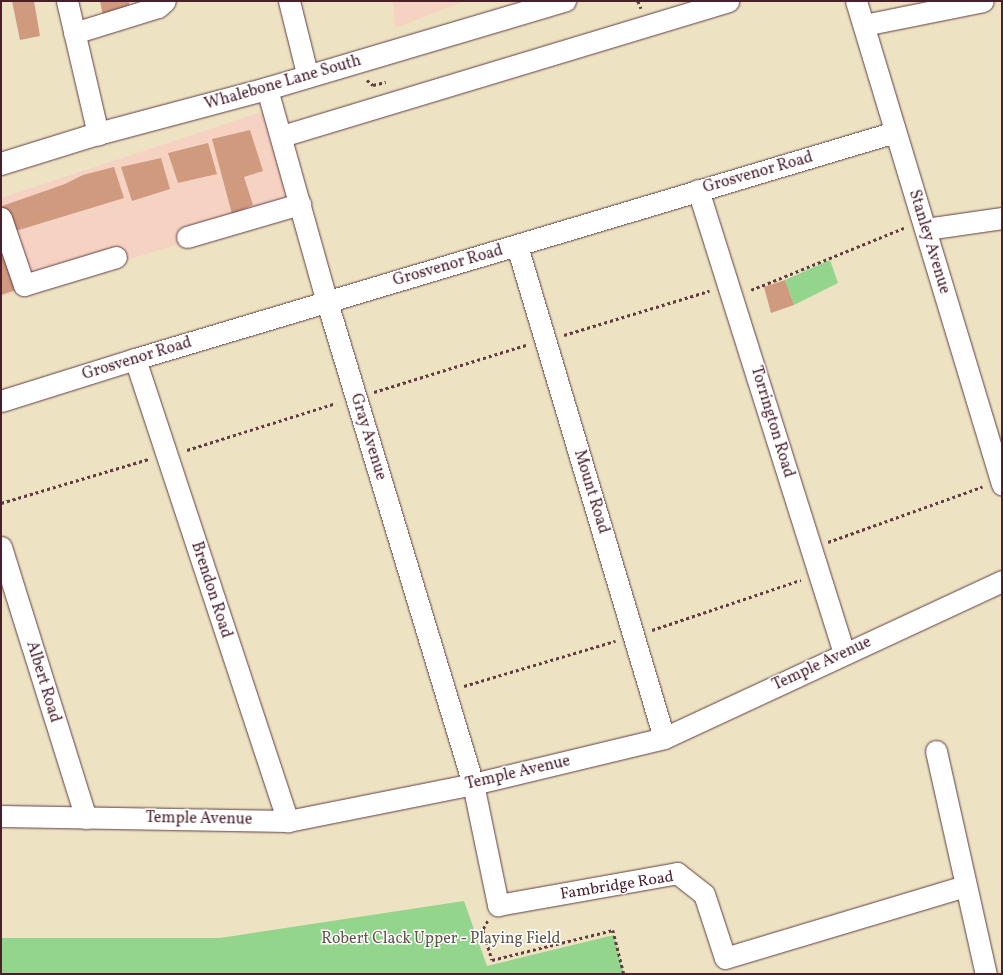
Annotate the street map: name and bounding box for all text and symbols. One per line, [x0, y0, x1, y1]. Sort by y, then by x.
street label: Whalebone Lane South [202, 51, 364, 115]
street label: Grosvenor Road [701, 148, 815, 198]
street label: Stanley Avenue [904, 187, 954, 297]
street label: Grosvenor Road [391, 241, 505, 291]
street label: Grosvenor Road [80, 333, 194, 385]
street label: Torrington Road [746, 364, 798, 480]
street label: Gray Avenue [346, 391, 390, 483]
street label: Mount Road [569, 448, 613, 536]
street label: Brendon Road [186, 539, 236, 641]
street label: Temple Avenue [770, 633, 874, 695]
street label: Albert Road [22, 639, 64, 725]
street label: Temple Avenue [464, 752, 572, 794]
street label: Temple Avenue [145, 808, 253, 830]
street label: Fambridge Road [559, 868, 675, 904]
park label: Robert Clack Upper - Playing Field [321, 929, 561, 949]

